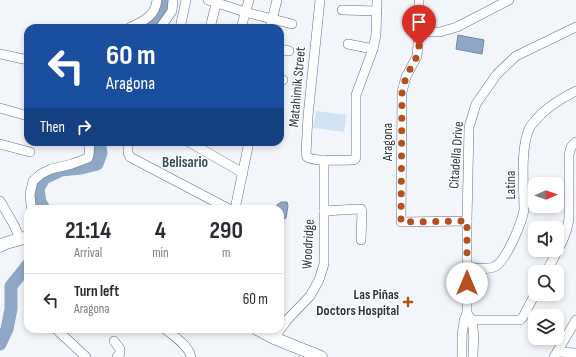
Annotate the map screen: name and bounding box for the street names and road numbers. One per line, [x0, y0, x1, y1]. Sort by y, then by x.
street label: Matahimik Street [285, 46, 309, 128]
street label: Citadella Drive [445, 121, 467, 189]
street label: Aragona [379, 123, 396, 162]
street label: Latina [502, 171, 519, 199]
street label: Woodridge [298, 219, 318, 269]

